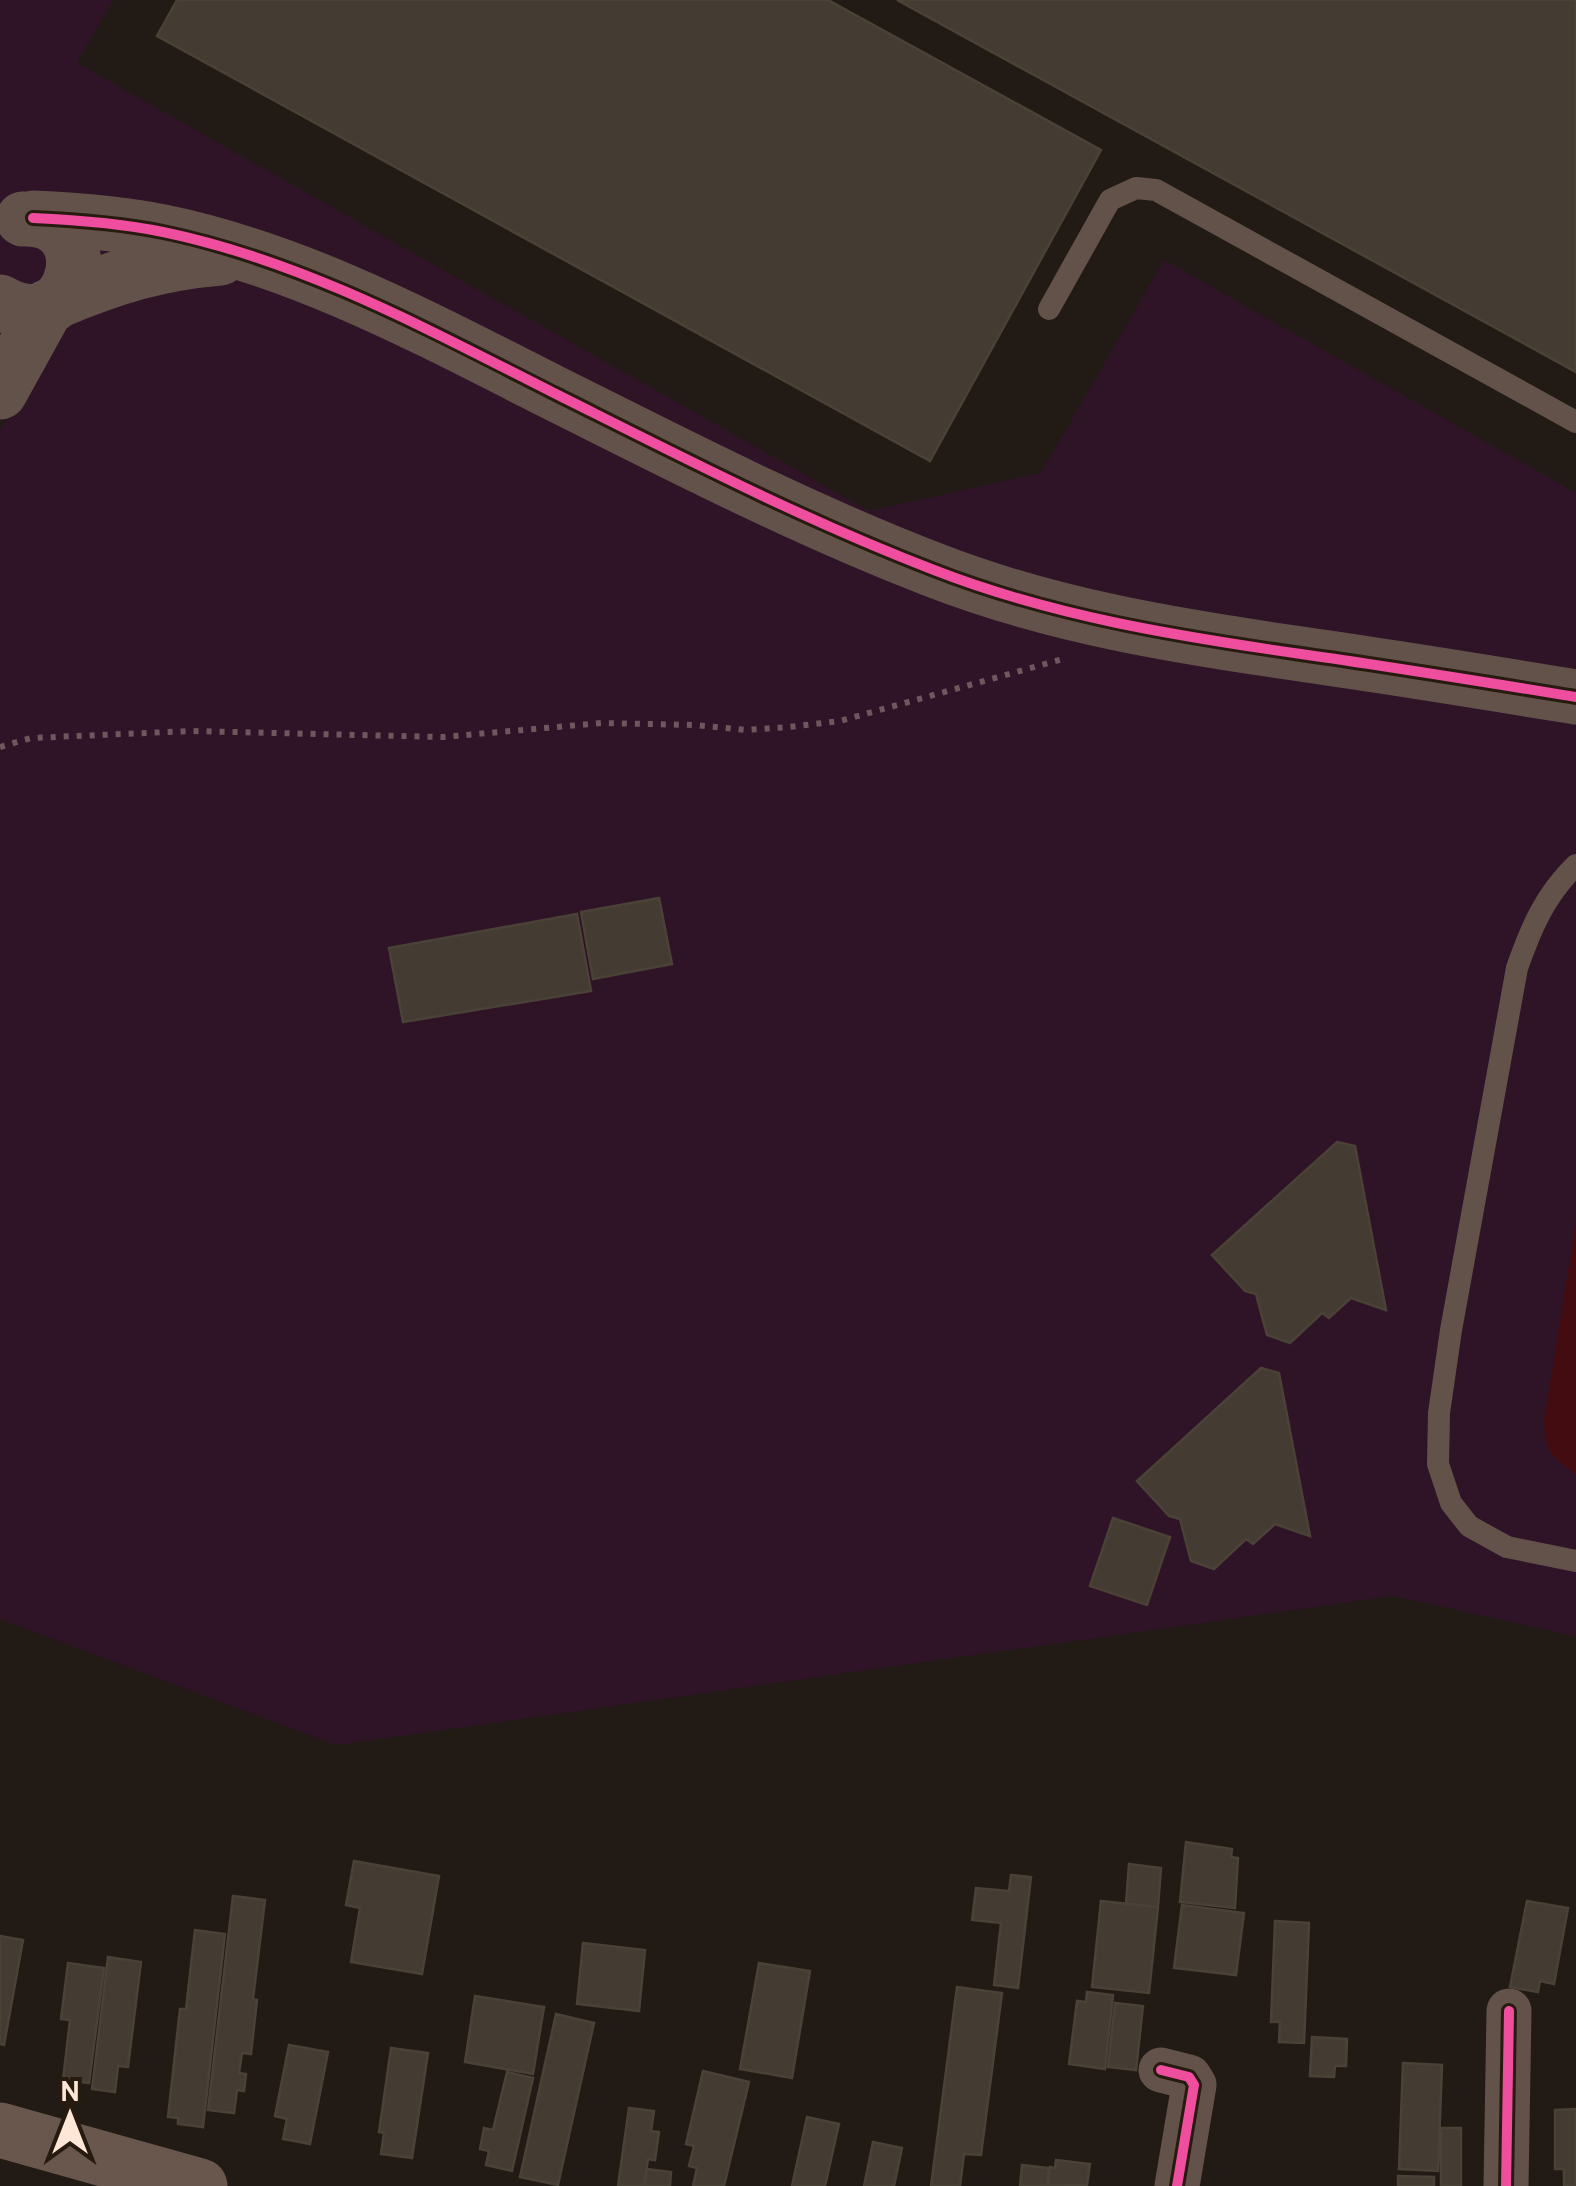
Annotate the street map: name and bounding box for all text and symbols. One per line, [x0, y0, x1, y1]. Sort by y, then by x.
north arrow [20, 2066, 120, 2166]
text: N [60, 2076, 80, 2112]

